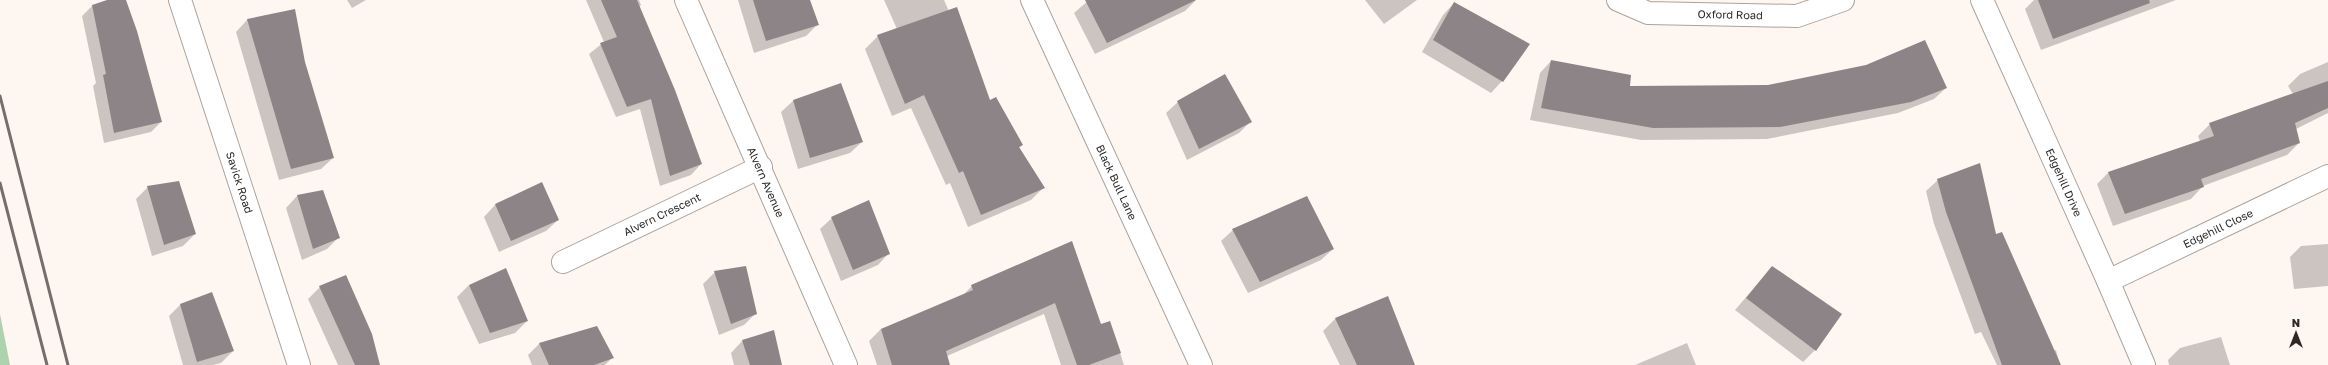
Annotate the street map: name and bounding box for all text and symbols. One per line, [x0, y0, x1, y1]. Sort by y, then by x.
street label: Oxford Road [1698, 7, 1763, 21]
street label: Black Bull Lane [1094, 142, 1140, 222]
street label: Alvern Avenue [745, 145, 787, 219]
street label: Edgehill Drive [2043, 146, 2085, 218]
street label: Savick Road [224, 150, 256, 215]
street label: Alvern Crescent [621, 190, 703, 238]
street label: Edgehill Close [2181, 206, 2255, 250]
north arrow [2276, 313, 2316, 353]
text: N [2292, 316, 2300, 329]

